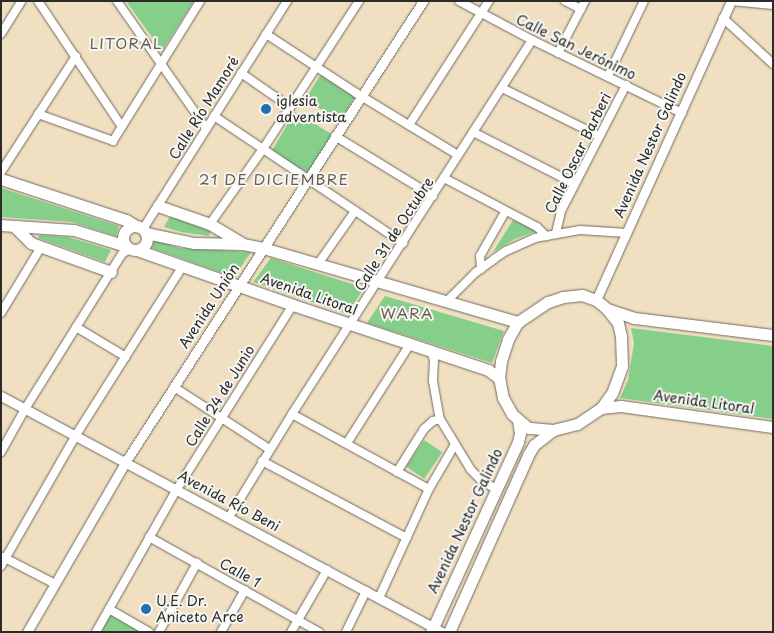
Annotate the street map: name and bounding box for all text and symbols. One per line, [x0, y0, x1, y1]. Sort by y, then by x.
street label: Calle San Jerónimo [513, 11, 639, 83]
district label: LITORAL [90, 34, 162, 52]
street label: Calle Río Mamoré [165, 53, 243, 163]
street label: Avenida Nestor Galindo [610, 69, 690, 221]
street label: Calle Oscar Barberi [541, 90, 615, 216]
place label: iglesia adventista [276, 93, 346, 125]
marker: iglesia adventista [260, 103, 272, 115]
district label: 21 DE DICIEMBRE [197, 170, 351, 188]
street label: Calle 31 de Octubre [351, 174, 437, 294]
street label: Avenida Unión [175, 260, 243, 352]
street label: Avenida Litoral [258, 270, 360, 318]
district label: WARA [380, 304, 434, 322]
street label: Calle 24 de Junio [181, 341, 259, 451]
street label: Avenida Litoral [653, 387, 755, 417]
street label: Avenida Nestor Galindo [424, 445, 506, 597]
street label: Avenida Río Beni [175, 467, 283, 535]
street label: Calle 1 [216, 555, 264, 591]
place label: U.E. Dr. Aniceto Arce [156, 593, 244, 626]
marker: U.E. Dr. Aniceto Arce [140, 603, 152, 615]

